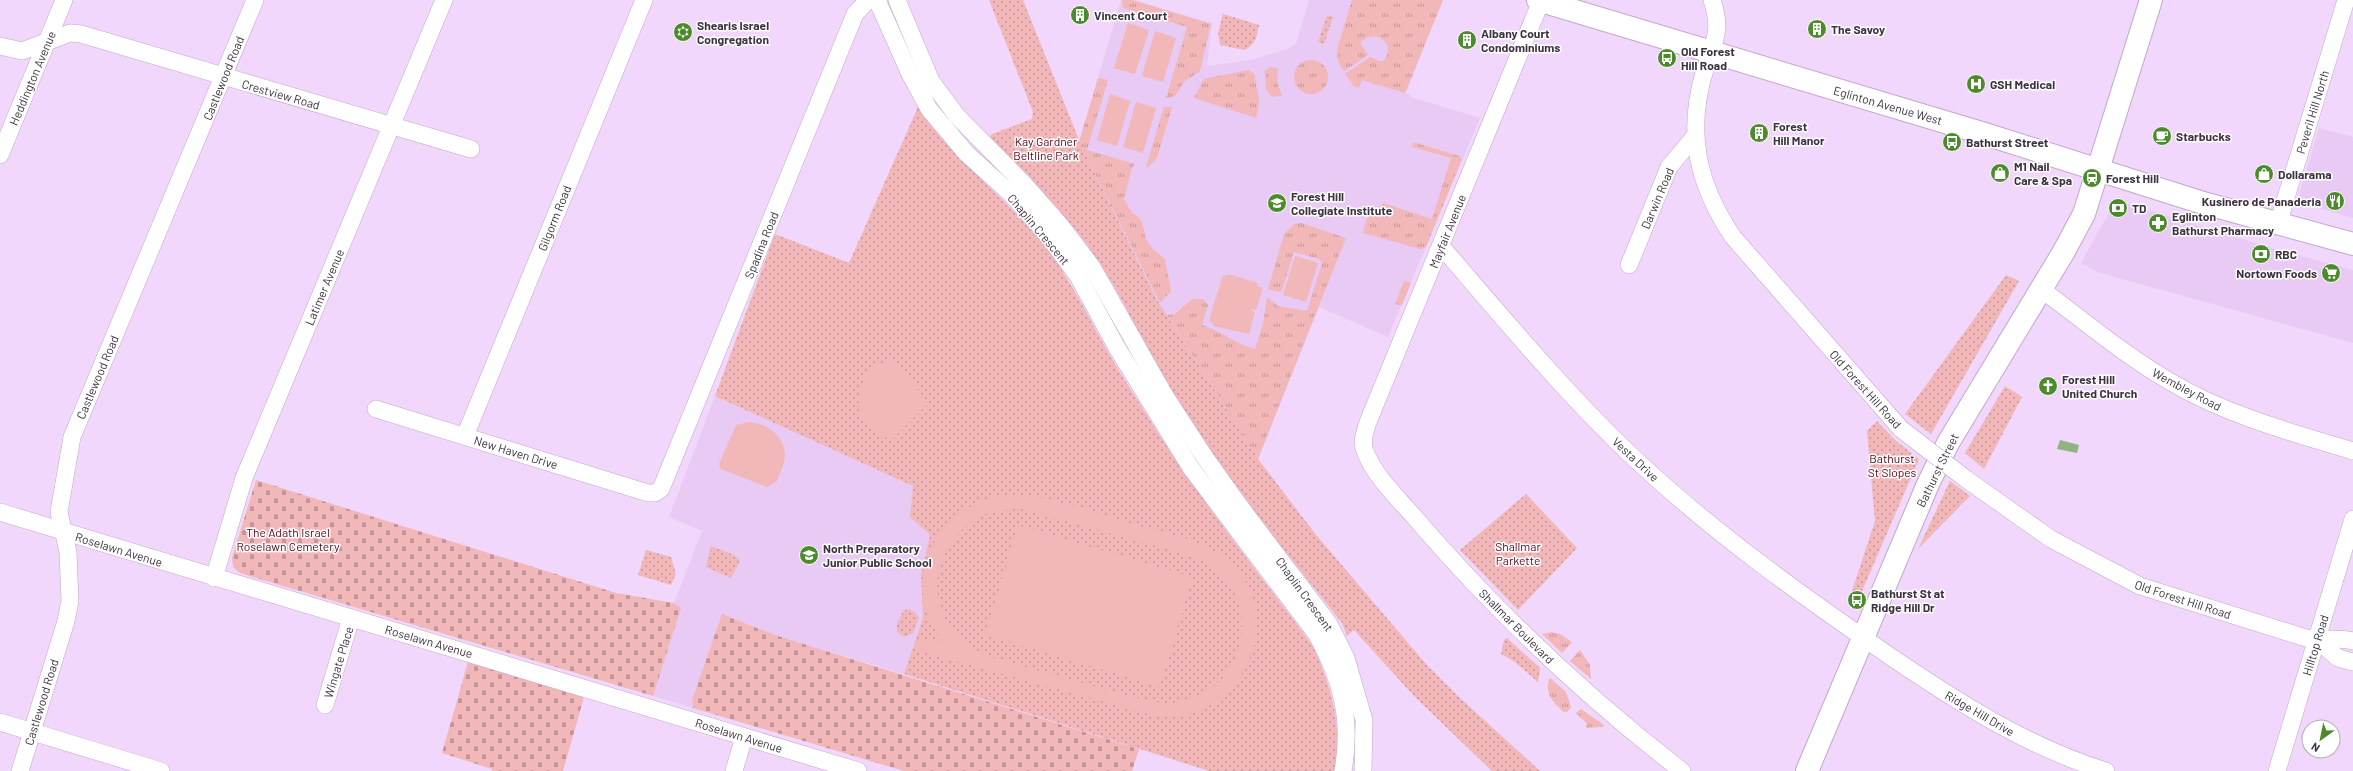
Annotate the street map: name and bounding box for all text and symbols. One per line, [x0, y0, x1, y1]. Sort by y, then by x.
building icon: Vincent Court [1069, 4, 1091, 26]
place label: Vincent Court [1094, 8, 1168, 22]
place label: Shearis Israel Congregation [697, 18, 769, 46]
building icon: The Savoy [1806, 18, 1828, 40]
synagogue icon: Shearis Israel Congregation [672, 21, 694, 43]
place label: The Savoy [1831, 22, 1885, 36]
place label: Albany Court Condominiums [1481, 26, 1560, 54]
street label: Heddington Avenue [6, 29, 58, 127]
building icon: Albany Court Condominiums [1456, 29, 1478, 51]
street label: Castlewood Road [200, 34, 246, 122]
place label: Old Forest Hill Road [1681, 44, 1735, 72]
bus stop icon: Old Forest Hill Road [1656, 47, 1678, 69]
street label: Peveril Hill North [2293, 69, 2331, 155]
hospital icon: GSH Medical [1965, 73, 1987, 95]
street label: Crestview Road [240, 76, 322, 112]
place label: GSH Medical [1990, 77, 2055, 91]
street label: Eglinton Avenue West [1832, 83, 1944, 127]
place label: Forest Hill Manor [1773, 119, 1825, 147]
building icon: Forest Hill Manor [1748, 122, 1770, 144]
cafe icon: Starbucks [2151, 125, 2173, 147]
place label: Starbucks [2176, 129, 2231, 143]
bus stop icon: Bathurst Street [1941, 131, 1963, 153]
park label: Kay Gardner Beltline Park [1013, 134, 1079, 162]
place label: Bathurst Street [1966, 135, 2049, 149]
place label: M1 Nail Care & Spa [2014, 159, 2072, 187]
shop icon: M1 Nail Care & Spa [1989, 162, 2011, 184]
shop icon: Dollarama [2253, 163, 2275, 185]
street label: Darwin Road [1638, 165, 1676, 231]
station icon: Forest Hill [2081, 167, 2103, 189]
place label: Dollarama [2278, 167, 2332, 181]
place label: Forest Hill [2106, 171, 2159, 185]
street label: Gilgorm Road [535, 183, 573, 253]
place label: Forest Hill Collegiate Institute [1291, 189, 1393, 217]
restaurant icon: Kusinero de Panaderia [2324, 190, 2346, 212]
street label: Chaplin Crescent [1005, 191, 1073, 267]
school or university icon: Forest Hill Collegiate Institute [1266, 192, 1288, 214]
street label: Mayfair Avenue [1426, 192, 1468, 270]
place label: Kusinero de Panaderia [2202, 194, 2321, 208]
bank icon: TD [2107, 197, 2129, 219]
place label: TD [2132, 201, 2146, 215]
street label: Spadina Road [741, 209, 781, 281]
place label: Eglinton Bathurst Pharmacy [2172, 209, 2274, 237]
pharmacy icon: Eglinton Bathurst Pharmacy [2147, 212, 2169, 234]
bank icon: RBC [2250, 243, 2272, 265]
street label: Latimer Avenue [302, 247, 346, 327]
place label: RBC [2275, 247, 2297, 261]
supermarket icon: Nortown Foods [2320, 262, 2342, 284]
place label: Nortown Foods [2236, 266, 2317, 280]
street label: Castlewood Road [73, 333, 121, 421]
street label: Old Forest Hill Road [1827, 347, 1905, 431]
street label: Wembley Road [2150, 365, 2224, 413]
place label: Forest Hill United Church [2062, 372, 2137, 400]
church icon: Forest Hill United Church [2037, 375, 2059, 397]
street label: Bathurst Street [1913, 431, 1961, 509]
street label: New Haven Drive [472, 433, 560, 471]
street label: Vesta Drive [1610, 434, 1662, 484]
park label: Bathurst St Slopes [1868, 451, 1917, 479]
park label: The Adath Israel Roselawn Cemetery [237, 525, 340, 553]
street label: Roselawn Avenue [74, 529, 164, 569]
park label: Shallmar Parkette [1495, 539, 1541, 567]
place label: North Preparatory Junior Public School [823, 541, 932, 569]
school or university icon: North Preparatory Junior Public School [798, 544, 820, 566]
street label: Chaplin Crescent [1273, 554, 1337, 634]
street label: Old Forest Hill Road [2133, 577, 2233, 621]
street label: Shallmar Boulevard [1477, 586, 1557, 666]
place label: Bathurst St at Ridge Hill Dr [1871, 586, 1945, 614]
bus stop icon: Bathurst St at Ridge Hill Dr [1846, 589, 1868, 611]
street label: Hilltop Road [2299, 613, 2331, 677]
street label: Roselawn Avenue [384, 622, 474, 660]
street label: Wingate Place [320, 624, 356, 700]
street label: Castlewood Road [21, 657, 61, 747]
street label: Ridge Hill Drive [1943, 688, 2017, 738]
street label: Roselawn Avenue [694, 715, 784, 755]
north arrow [2301, 719, 2341, 759]
text: N [2309, 740, 2322, 755]

